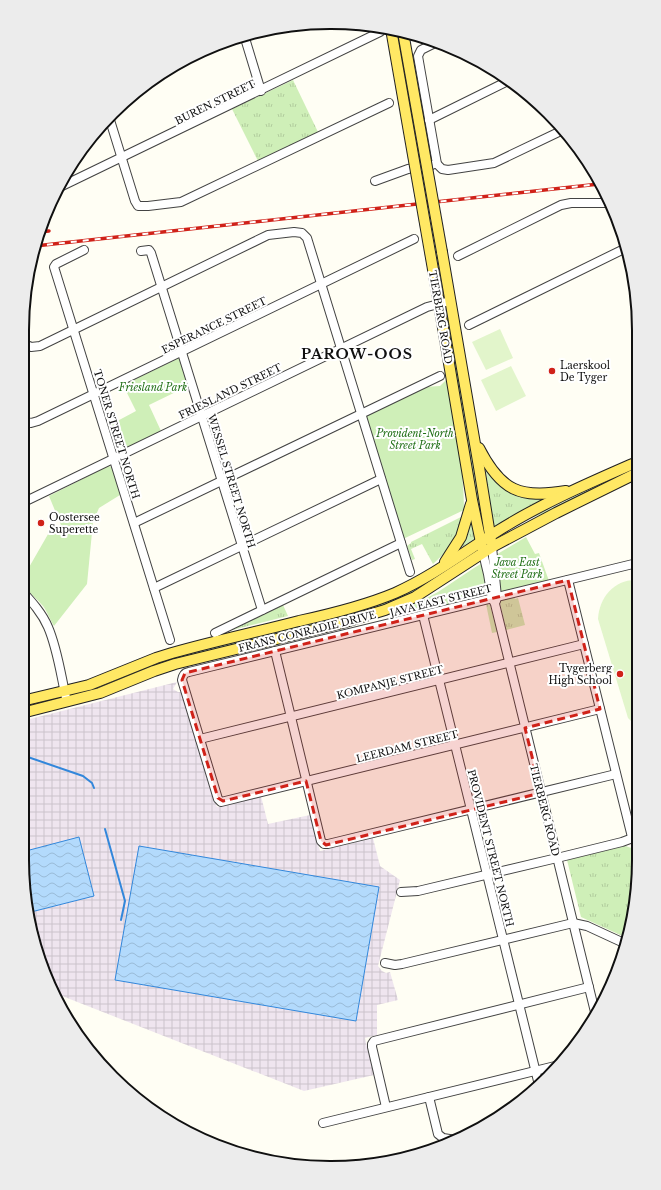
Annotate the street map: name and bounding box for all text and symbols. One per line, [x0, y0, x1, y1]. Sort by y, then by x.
street label: BUREN STREET [173, 77, 258, 128]
street label: TIERBERG ROAD [426, 269, 455, 365]
street label: ESPERANCE STREET [160, 294, 269, 357]
district label: PAROW-OOS [301, 345, 413, 363]
place label: Laerskool De Tyger [560, 359, 610, 384]
street label: FRIESLAND STREET [177, 361, 284, 422]
marker: Laerskool De Tyger [547, 366, 557, 376]
street label: TONER STREET NORTH [91, 368, 142, 500]
park label: Friesland Park [118, 381, 187, 394]
street label: WESSEL STREET NORTH [205, 412, 258, 550]
park label: Provident-North Street Park [375, 427, 454, 452]
place label: Oostersee Superette [49, 511, 100, 536]
marker: Oostersee Superette [36, 518, 46, 528]
park label: Java East Street Park [491, 556, 543, 581]
street label: JAVA EAST STREET [387, 581, 494, 620]
street label: FRANS CONRADIE DRIVE [237, 608, 377, 655]
place label: Tygerberg High School [549, 662, 613, 687]
street label: KOMPANJE STREET [335, 663, 445, 702]
marker: Tygerberg High School [615, 669, 625, 679]
street label: LEERDAM STREET [355, 728, 459, 765]
street label: TIERBERG ROAD [527, 763, 562, 858]
street label: PROVIDENT STREET NORTH [465, 768, 516, 928]

